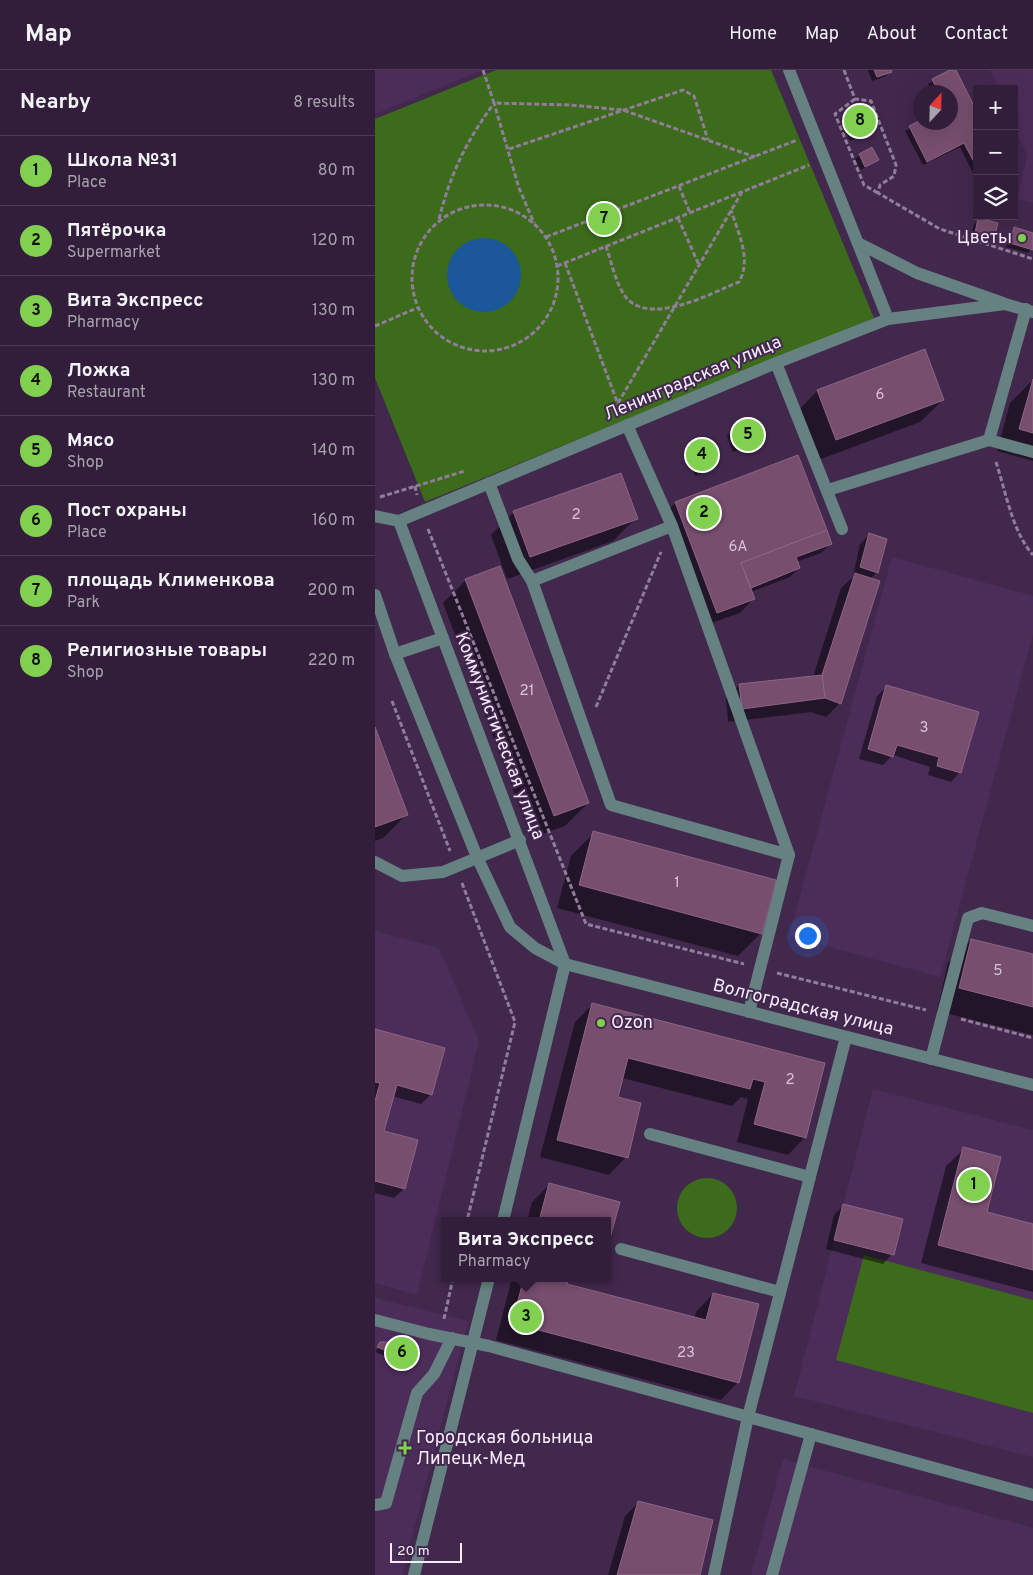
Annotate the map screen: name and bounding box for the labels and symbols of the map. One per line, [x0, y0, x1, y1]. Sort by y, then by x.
north arrow [913, 85, 958, 130]
pin: 8 [844, 102, 876, 140]
pin: 7 [588, 200, 620, 238]
place label: Цветы [957, 227, 1012, 250]
marker: Цветы [1016, 232, 1028, 244]
street label: Ленинградская улица [601, 331, 785, 427]
house number: 6 [876, 386, 885, 405]
pin: 5 [732, 416, 764, 454]
pin: 4 [686, 436, 718, 474]
pin: 2 [688, 494, 720, 532]
house number: 2 [571, 506, 581, 525]
house number: 6А [729, 538, 747, 557]
street label: Коммунистическая улица [449, 629, 549, 843]
house number: 21 [520, 682, 534, 701]
house number: 3 [919, 719, 929, 738]
house number: 1 [674, 874, 680, 893]
your location [795, 923, 821, 949]
house number: 5 [993, 962, 1003, 981]
street label: Волгоградская улица [710, 974, 896, 1042]
place label: Ozon [611, 1012, 653, 1035]
marker: Ozon [595, 1017, 607, 1029]
house number: 2 [785, 1071, 795, 1090]
pin: 1 [958, 1166, 990, 1204]
pin: 3 [510, 1298, 542, 1336]
pin: 6 [386, 1334, 418, 1372]
house number: 23 [677, 1344, 695, 1363]
place label: Городская больница Липецк-Мед [416, 1427, 593, 1471]
marker: Городская больница Липецк-Мед [398, 1441, 412, 1455]
scale bar [390, 1540, 463, 1563]

